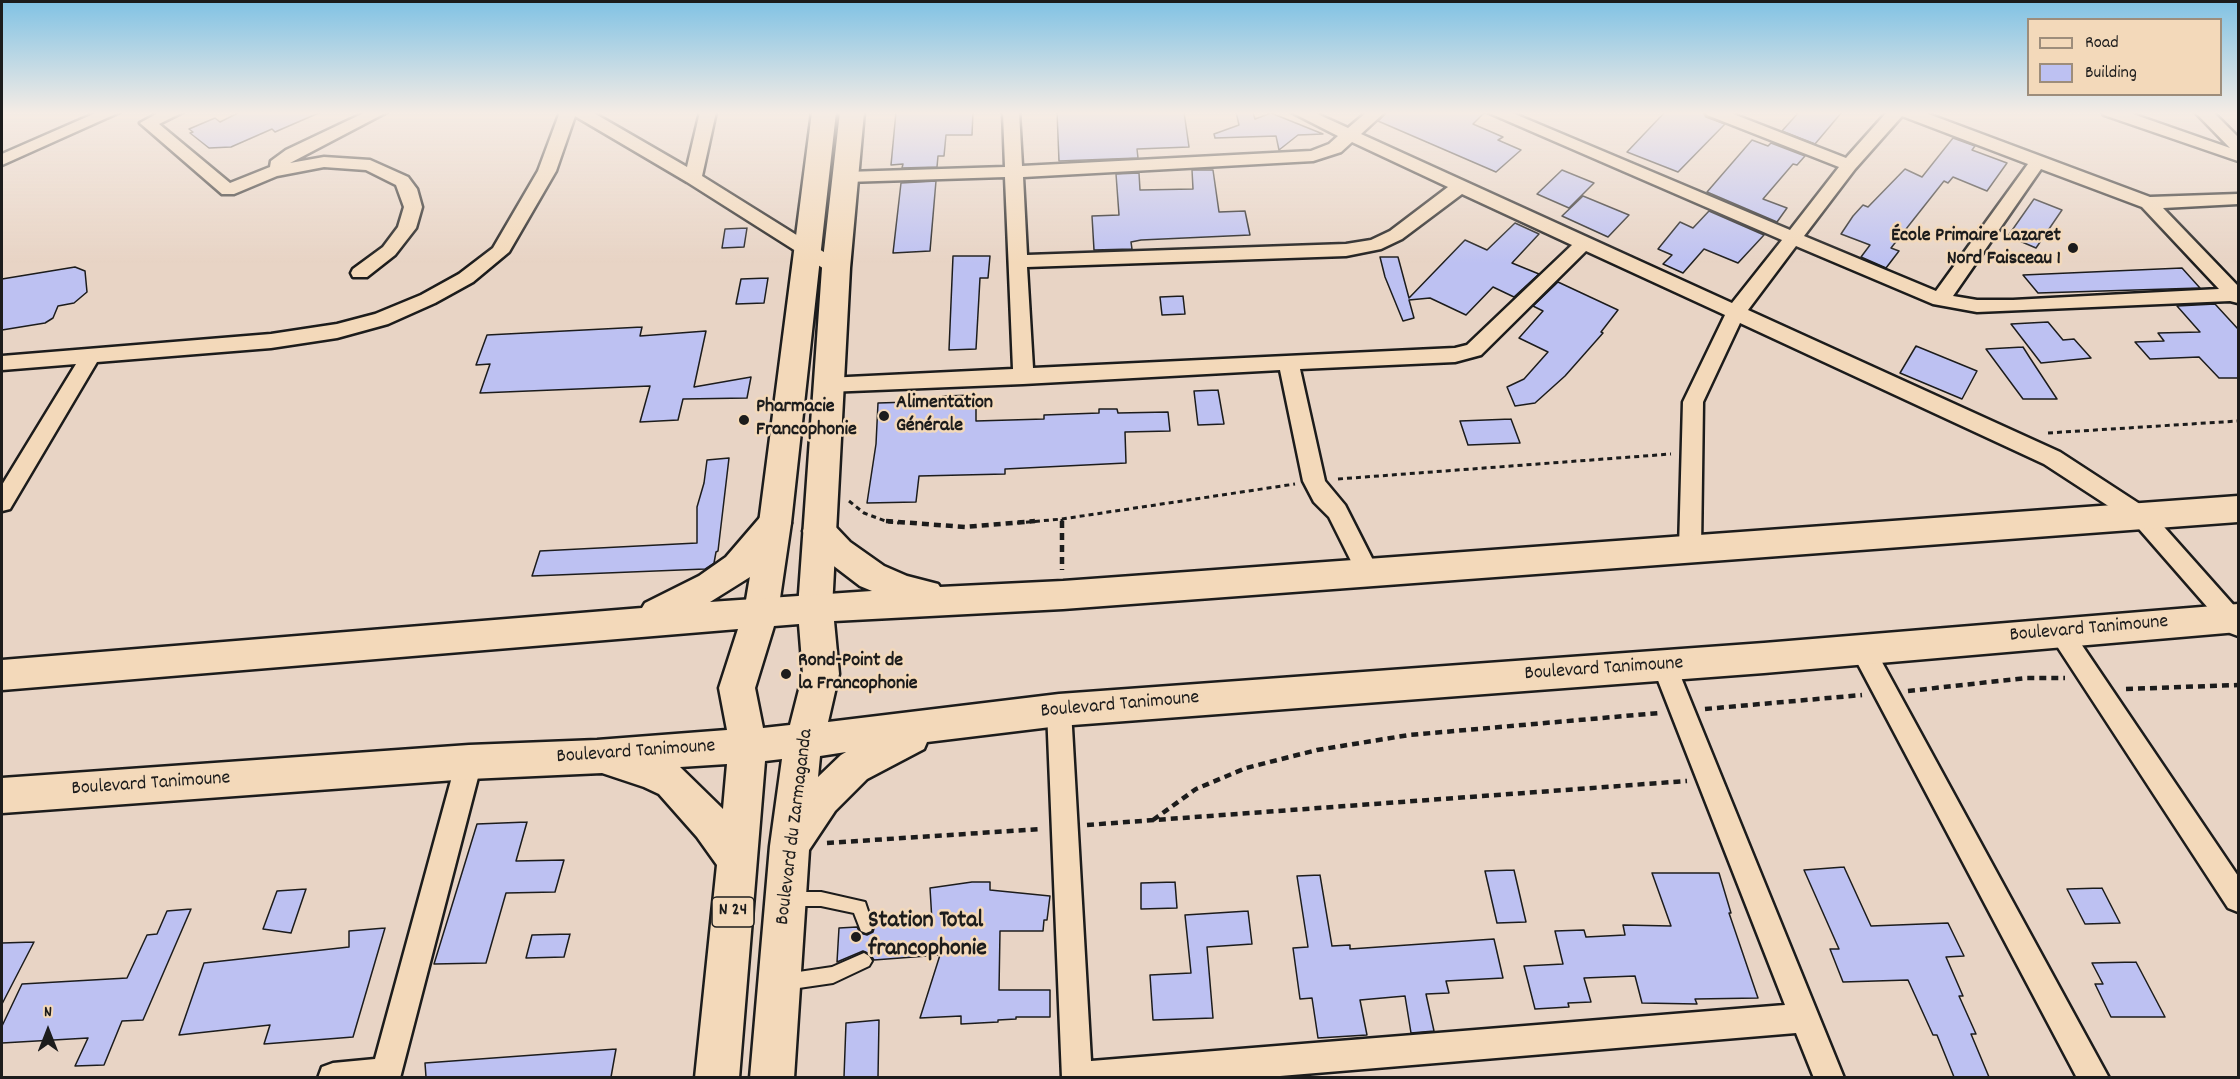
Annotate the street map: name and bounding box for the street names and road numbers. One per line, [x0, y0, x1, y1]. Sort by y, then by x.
street label: Boulevard Tanimoune [2009, 611, 2169, 649]
street label: Boulevard Tanimoune [1524, 652, 1684, 688]
street label: Boulevard Tanimoune [1040, 687, 1200, 725]
street label: Boulevard du Zarmaganda [772, 728, 820, 926]
street label: Boulevard Tanimoune [556, 735, 716, 771]
street label: Boulevard Tanimoune [71, 767, 231, 803]
road number: N 24 [712, 897, 754, 927]

